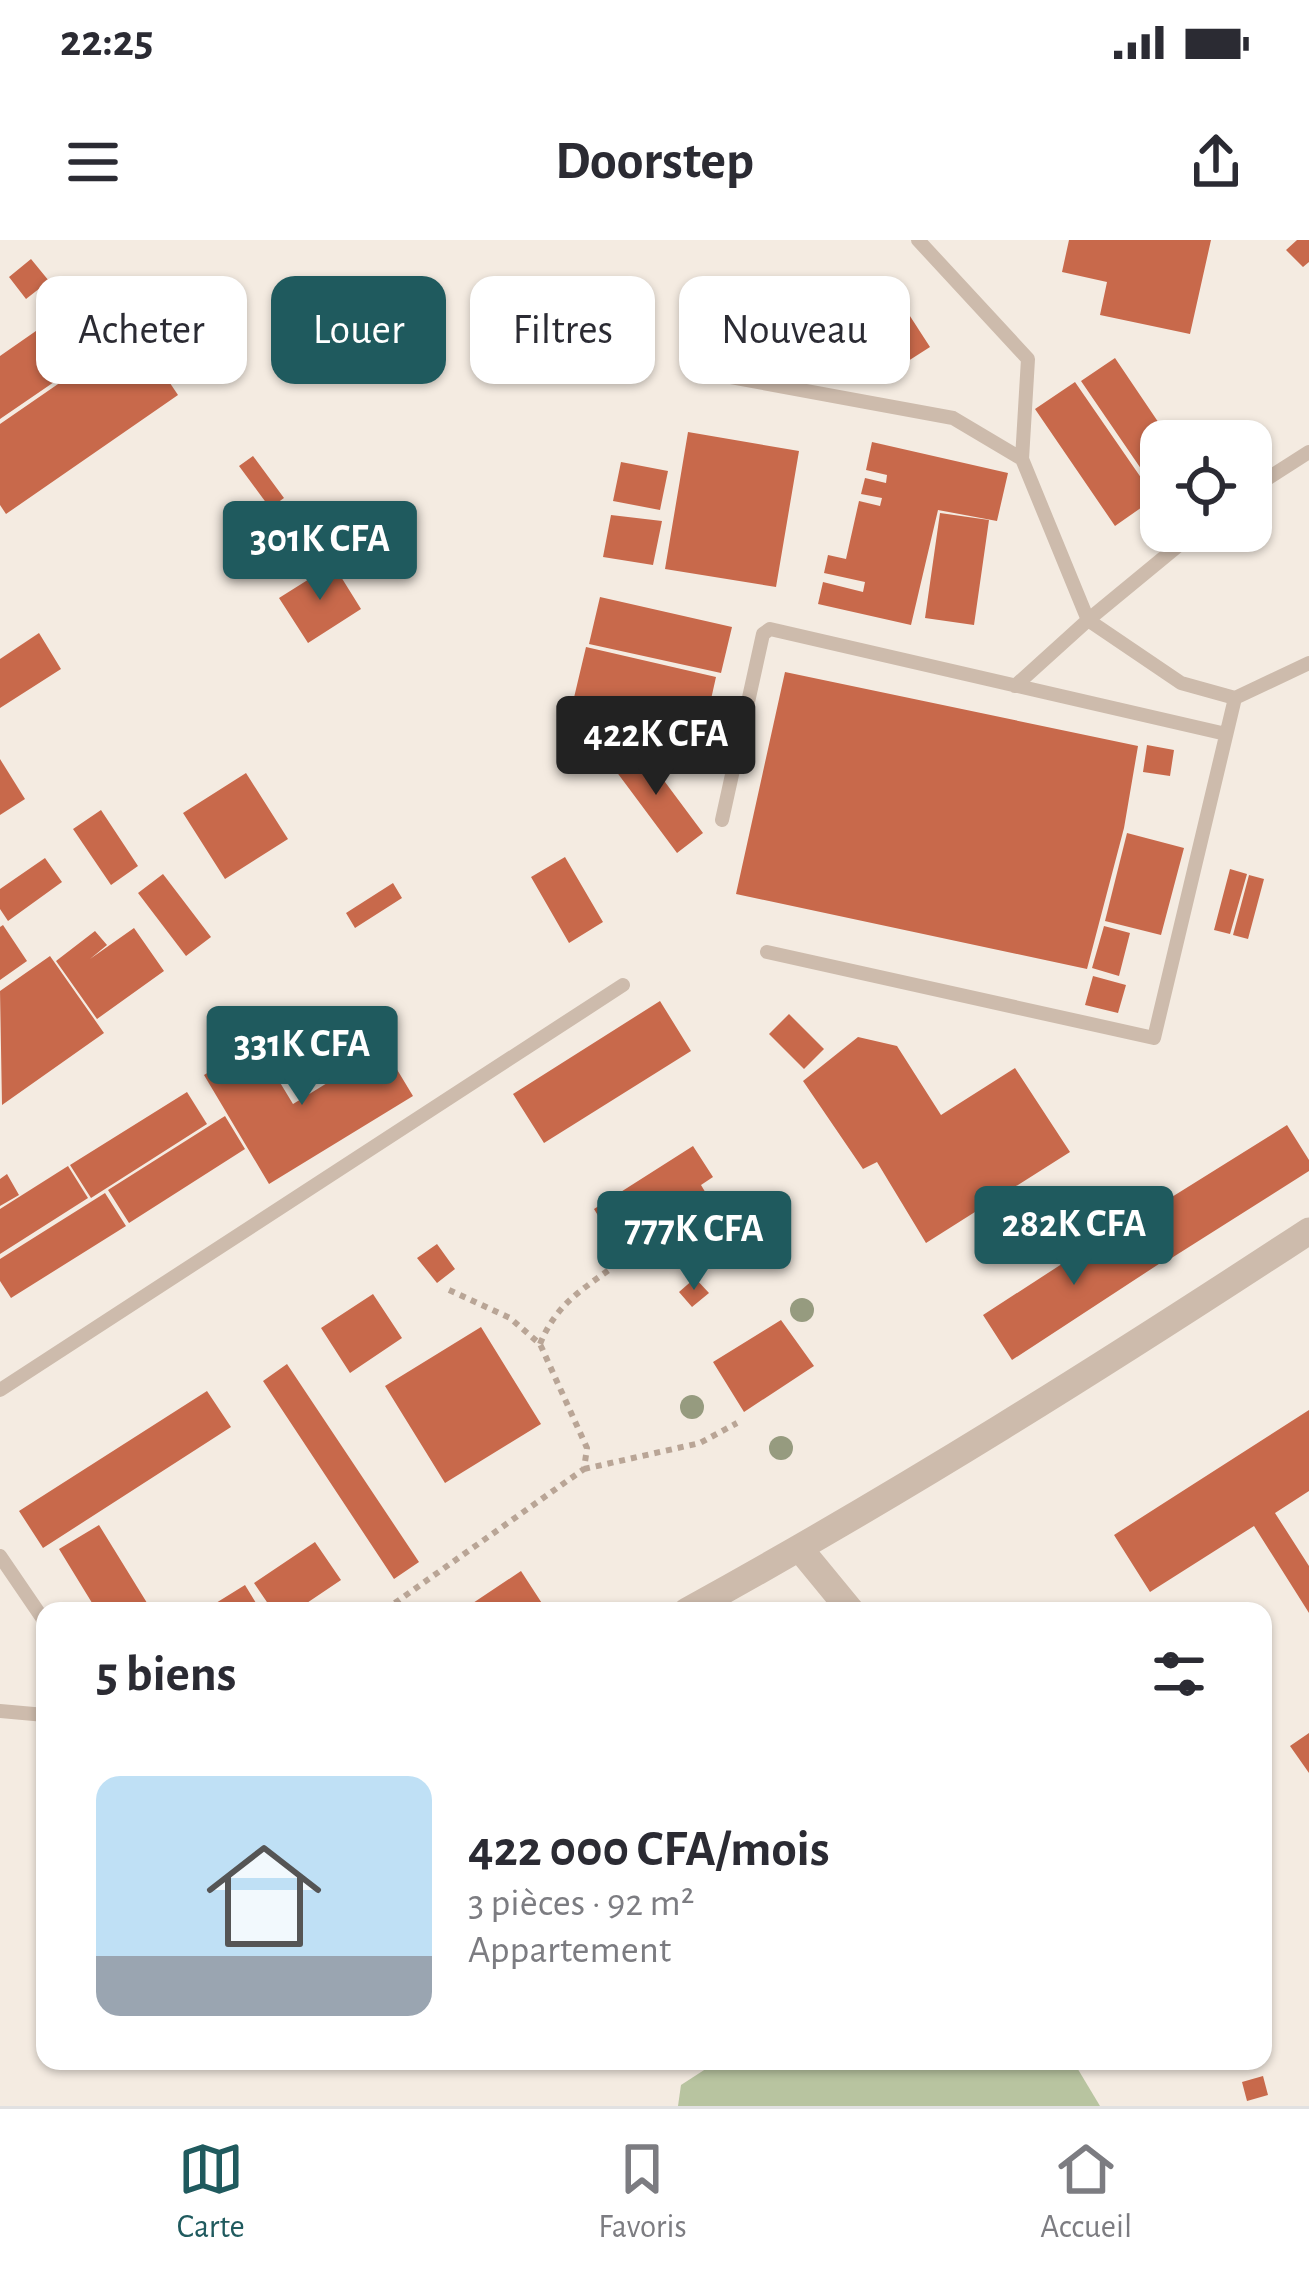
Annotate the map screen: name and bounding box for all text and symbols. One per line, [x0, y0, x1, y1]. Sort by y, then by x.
text: 22:25 [60, 19, 153, 64]
icon: menu [60, 129, 126, 195]
icon: share [1183, 129, 1249, 195]
text: Doorstep [555, 135, 754, 189]
chip: Acheter [36, 276, 247, 384]
chip: Louer [271, 276, 446, 384]
chip: Filtres [470, 276, 655, 384]
chip: Nouveau [679, 276, 910, 384]
map controls [1140, 420, 1272, 552]
button: locate [1140, 420, 1272, 552]
pin: 301K CFA [196, 501, 444, 603]
text: 301K CFA [250, 520, 390, 559]
pin: 422K CFA [532, 696, 780, 798]
text: 422K CFA [583, 715, 729, 754]
pin: 331K CFA [178, 1006, 426, 1108]
text: 331K CFA [234, 1025, 370, 1064]
pin: 282K CFA [950, 1186, 1198, 1288]
pin: 777K CFA [570, 1191, 818, 1293]
text: 282K CFA [1001, 1205, 1147, 1244]
text: 777K CFA [624, 1210, 764, 1249]
icon: filters [1146, 1641, 1212, 1707]
text: 5 biens [96, 1649, 236, 1700]
icon: home [192, 1824, 336, 1968]
text: 422 000 CFA/mois [468, 1824, 830, 1875]
text: 3 pièces · 92 m² [468, 1884, 694, 1923]
text: Appartement [468, 1931, 671, 1970]
tab: Carte [177, 2136, 245, 2248]
tab: Favoris [598, 2136, 687, 2248]
tab: Accueil [1040, 2136, 1132, 2248]

